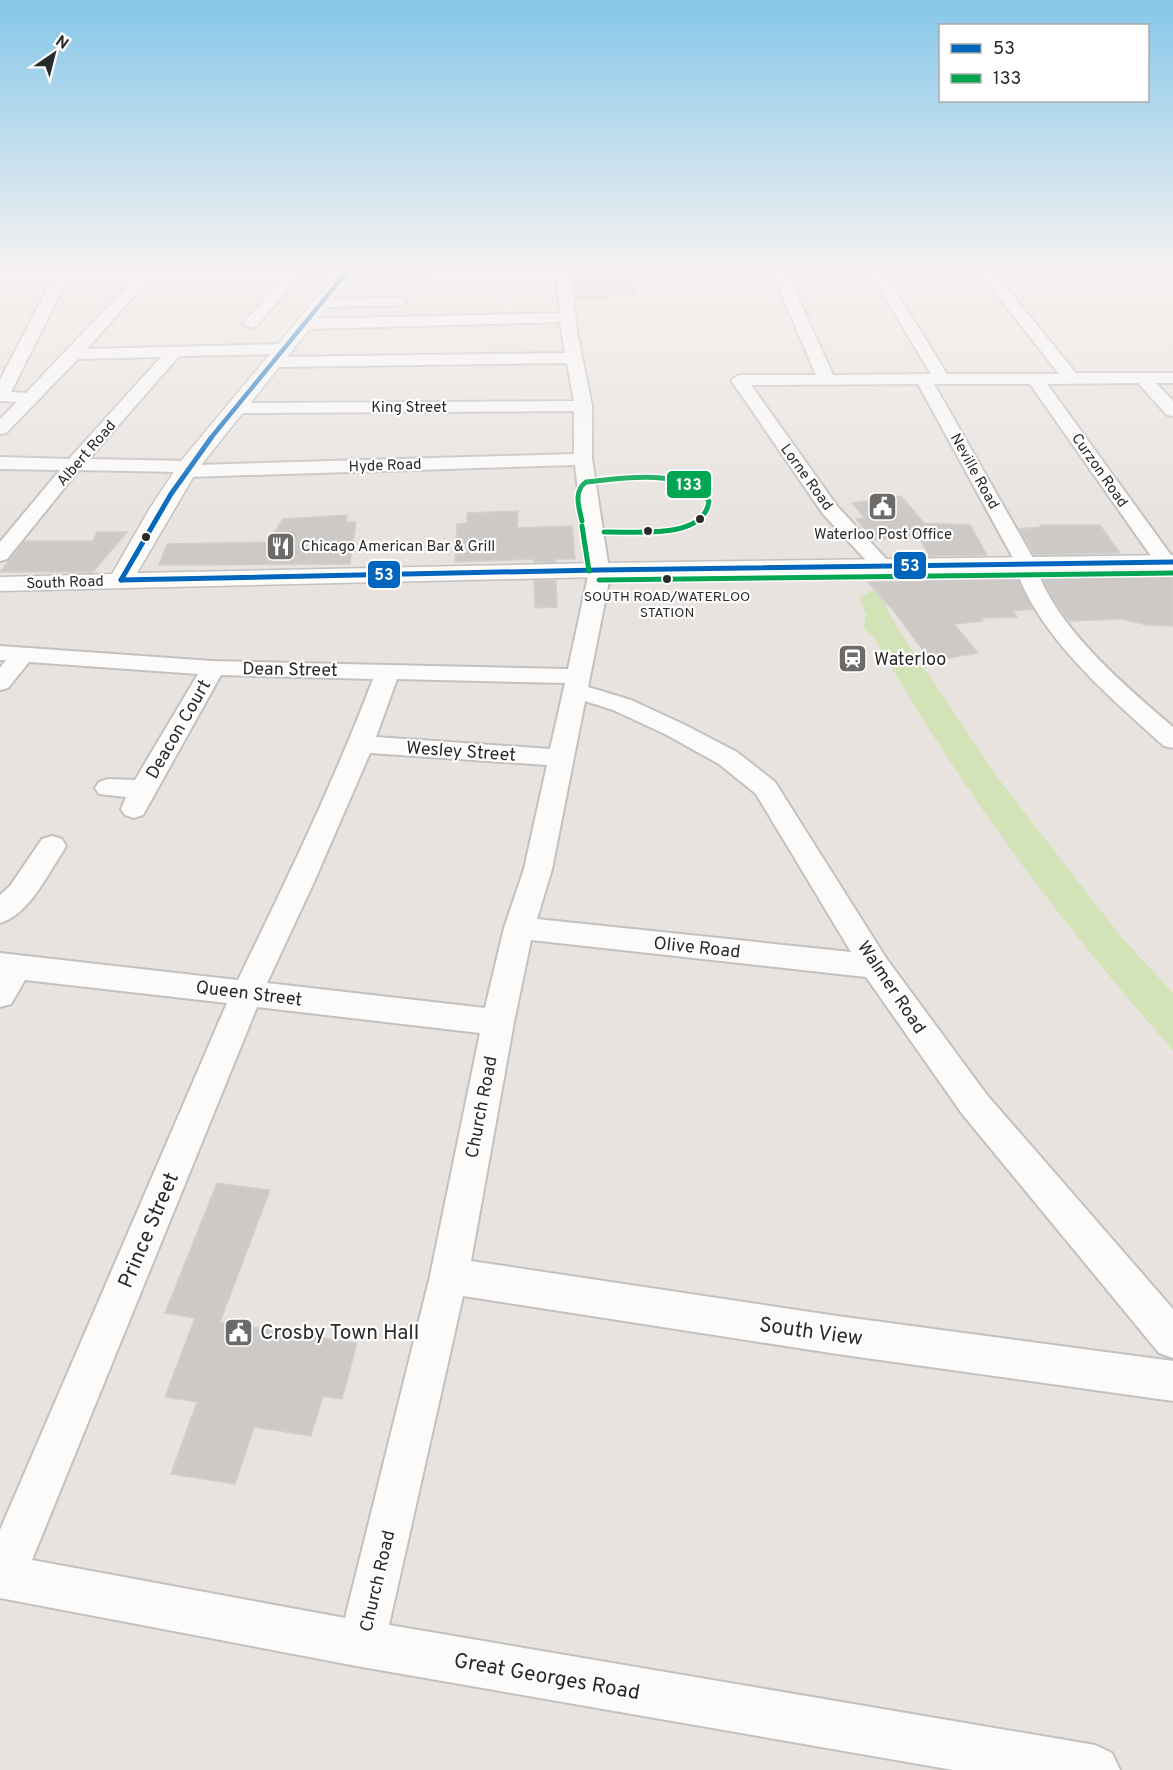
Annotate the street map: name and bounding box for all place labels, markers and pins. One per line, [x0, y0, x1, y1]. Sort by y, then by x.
public building icon: Waterloo Post Office [867, 491, 899, 523]
unlabelled marker [694, 513, 706, 525]
unlabelled marker [642, 525, 654, 537]
place label: Waterloo Post Office [814, 526, 952, 545]
restaurant icon: Chicago American Bar & Grill [264, 530, 296, 562]
unlabelled marker [140, 531, 152, 543]
place label: Chicago American Bar & Grill [301, 538, 495, 557]
marker: SOUTH ROAD/WATERLOO STATION [661, 573, 673, 585]
place label: SOUTH ROAD/WATERLOO STATION [584, 589, 750, 622]
station icon: Waterloo [837, 643, 869, 675]
place label: Waterloo [874, 649, 946, 672]
public building icon: Crosby Town Hall [223, 1316, 255, 1348]
place label: Crosby Town Hall [260, 1320, 419, 1347]

